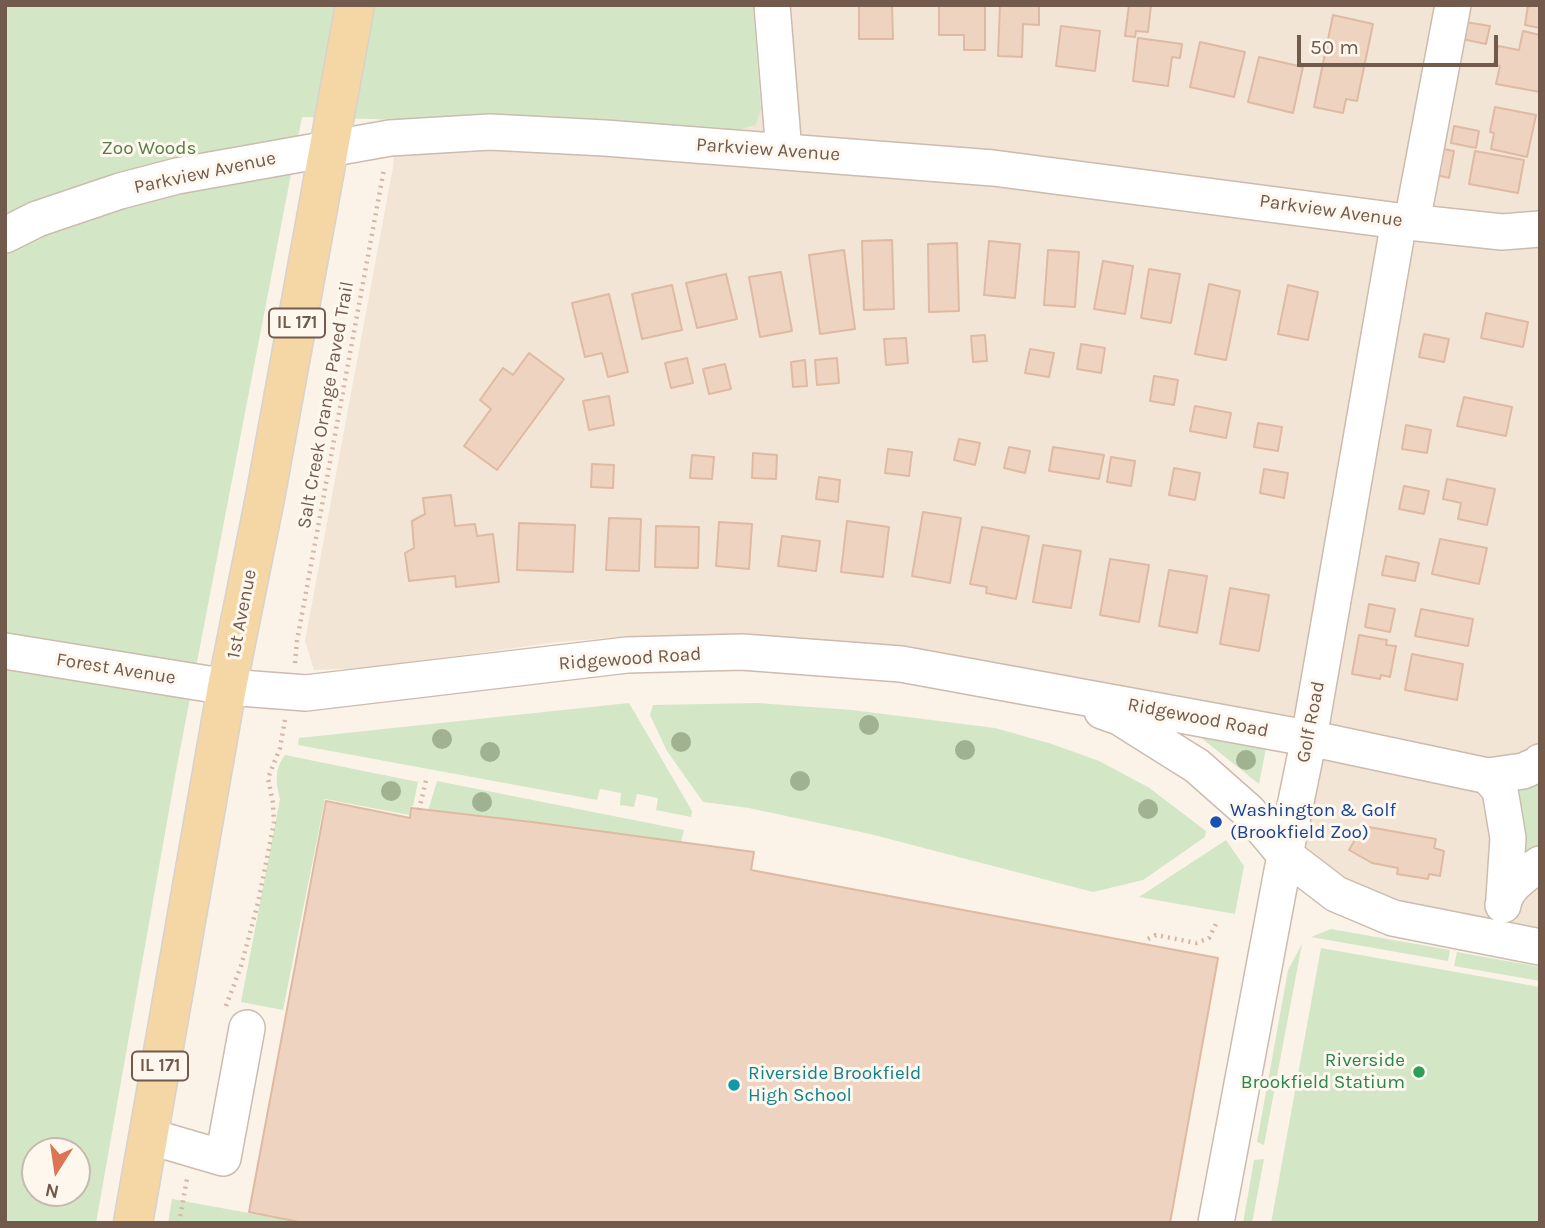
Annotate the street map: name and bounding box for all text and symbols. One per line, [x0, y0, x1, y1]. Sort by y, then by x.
scale bar [1300, 21, 1501, 65]
text: 50 m [1310, 35, 1359, 59]
street label: Parkview Avenue [695, 134, 841, 166]
park label: Zoo Woods [102, 138, 196, 160]
street label: Parkview Avenue [132, 147, 278, 199]
street label: Parkview Avenue [1258, 190, 1404, 232]
street label: Salt Creek Orange Paved Trail [293, 280, 359, 530]
road number: IL 171 [269, 309, 325, 338]
street label: 1st Avenue [222, 567, 262, 661]
street label: Ridgewood Road [558, 643, 702, 675]
street label: Forest Avenue [55, 648, 177, 690]
street label: Golf Road [1292, 679, 1330, 765]
street label: Ridgewood Road [1126, 693, 1270, 743]
place label: Washington & Golf (Brookfield Zoo) [1230, 800, 1396, 844]
marker: Washington & Golf (Brookfield Zoo) [1208, 814, 1224, 830]
place label: Riverside Brookfield Statium [1241, 1050, 1405, 1094]
road number: IL 171 [132, 1051, 188, 1080]
place label: Riverside Brookfield High School [748, 1063, 921, 1107]
marker: Riverside Brookfield Statium [1411, 1064, 1427, 1080]
marker: Riverside Brookfield High School [726, 1077, 742, 1093]
north arrow [21, 1137, 91, 1207]
text: N [43, 1178, 61, 1203]

